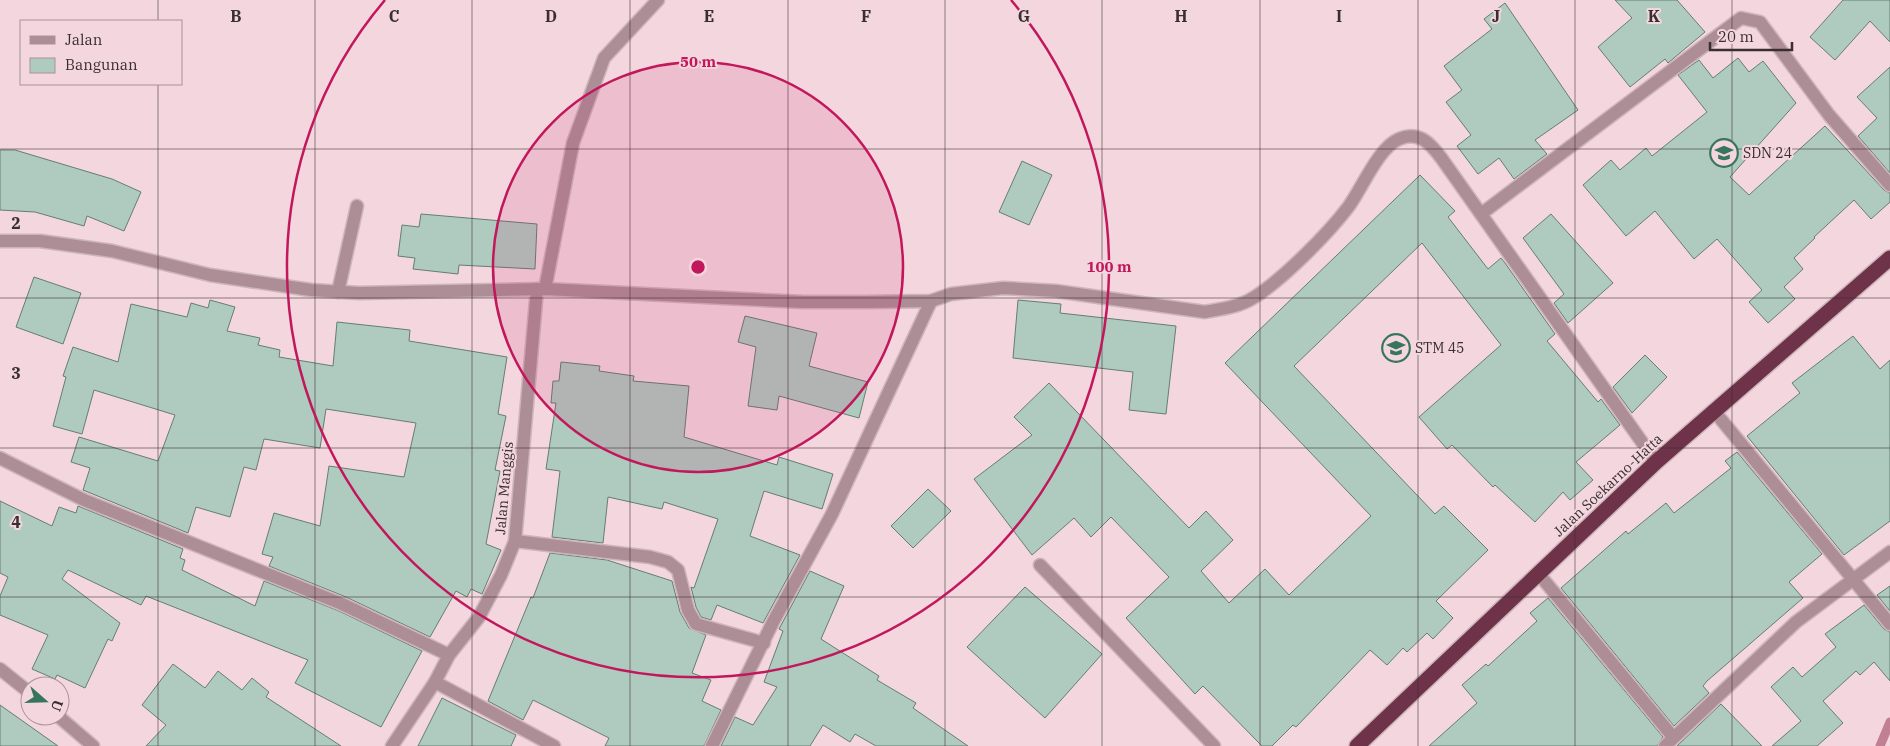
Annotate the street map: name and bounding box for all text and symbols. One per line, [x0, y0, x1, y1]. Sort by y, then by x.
text: B [230, 6, 242, 26]
text: C [389, 6, 399, 26]
text: D [545, 6, 557, 26]
text: E [704, 6, 714, 26]
text: F [861, 6, 871, 26]
text: G [1018, 6, 1030, 26]
text: H [1175, 6, 1188, 26]
text: I [1336, 6, 1342, 26]
text: J [1492, 6, 1500, 26]
text: K [1648, 6, 1661, 26]
legend [20, 20, 182, 85]
scale bar [1710, 20, 1792, 52]
text: 20 m [1718, 27, 1754, 46]
text: Jalan [65, 30, 103, 49]
text: 50 m [680, 52, 716, 71]
text: Bangunan [65, 55, 138, 74]
school or university icon: SDN 24 [1709, 138, 1739, 168]
place label: SDN 24 [1743, 144, 1792, 162]
text: 2 [11, 213, 21, 233]
text: 100 m [1086, 257, 1132, 276]
centre of rings [689, 258, 707, 276]
school or university icon: STM 45 [1381, 333, 1411, 363]
place label: STM 45 [1415, 339, 1464, 357]
text: 3 [11, 363, 21, 383]
street label: Jalan Soekarno-Hatta [1550, 430, 1666, 540]
street label: Jalan Manggis [491, 441, 517, 535]
text: 4 [11, 512, 21, 532]
north arrow [20, 676, 70, 726]
text: U [47, 697, 68, 714]

